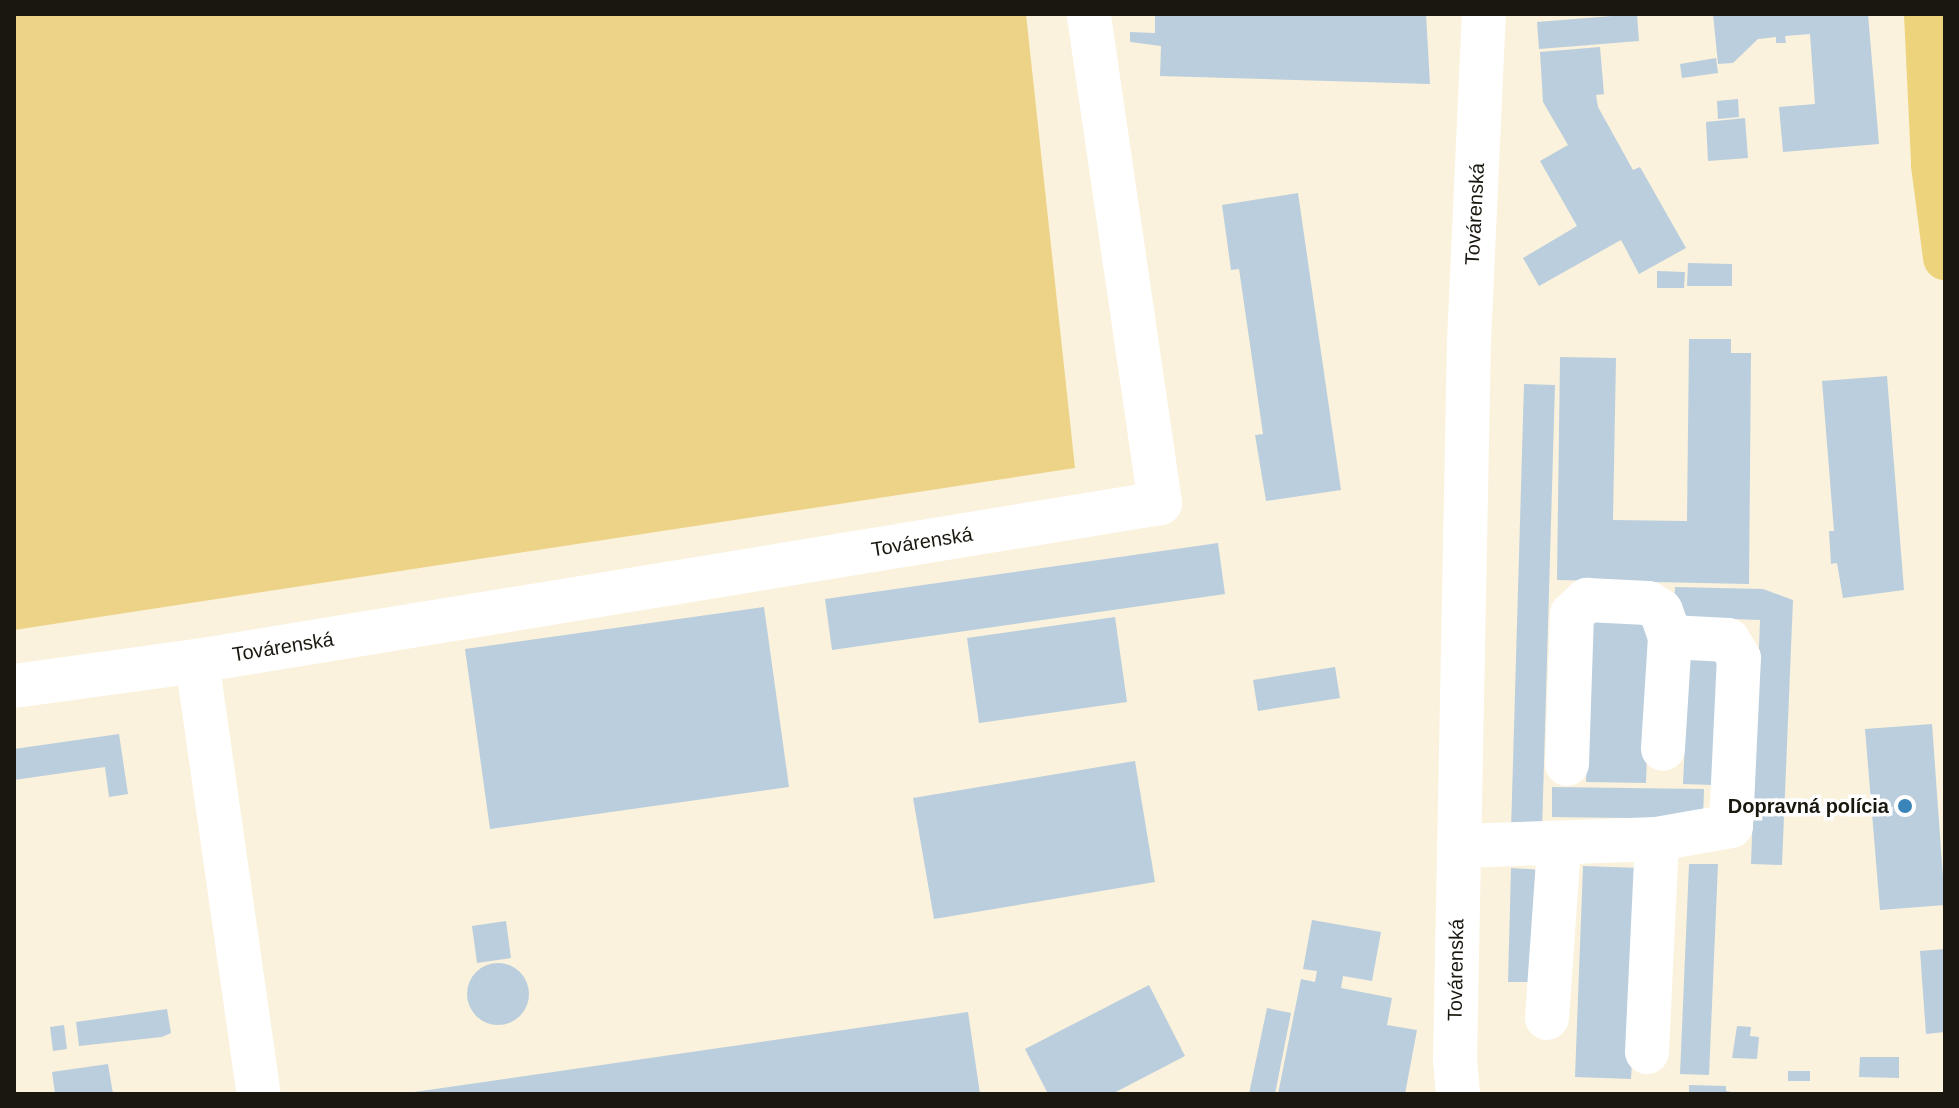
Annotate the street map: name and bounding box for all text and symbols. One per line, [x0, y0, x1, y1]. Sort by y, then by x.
street label: Továrenská [1460, 162, 1490, 266]
street label: Továrenská [870, 522, 974, 562]
street label: Továrenská [231, 627, 335, 667]
place label: Dopravná polícia [1728, 794, 1889, 818]
marker: Dopravná polícia [1896, 797, 1914, 815]
street label: Továrenská [1443, 919, 1469, 1021]

